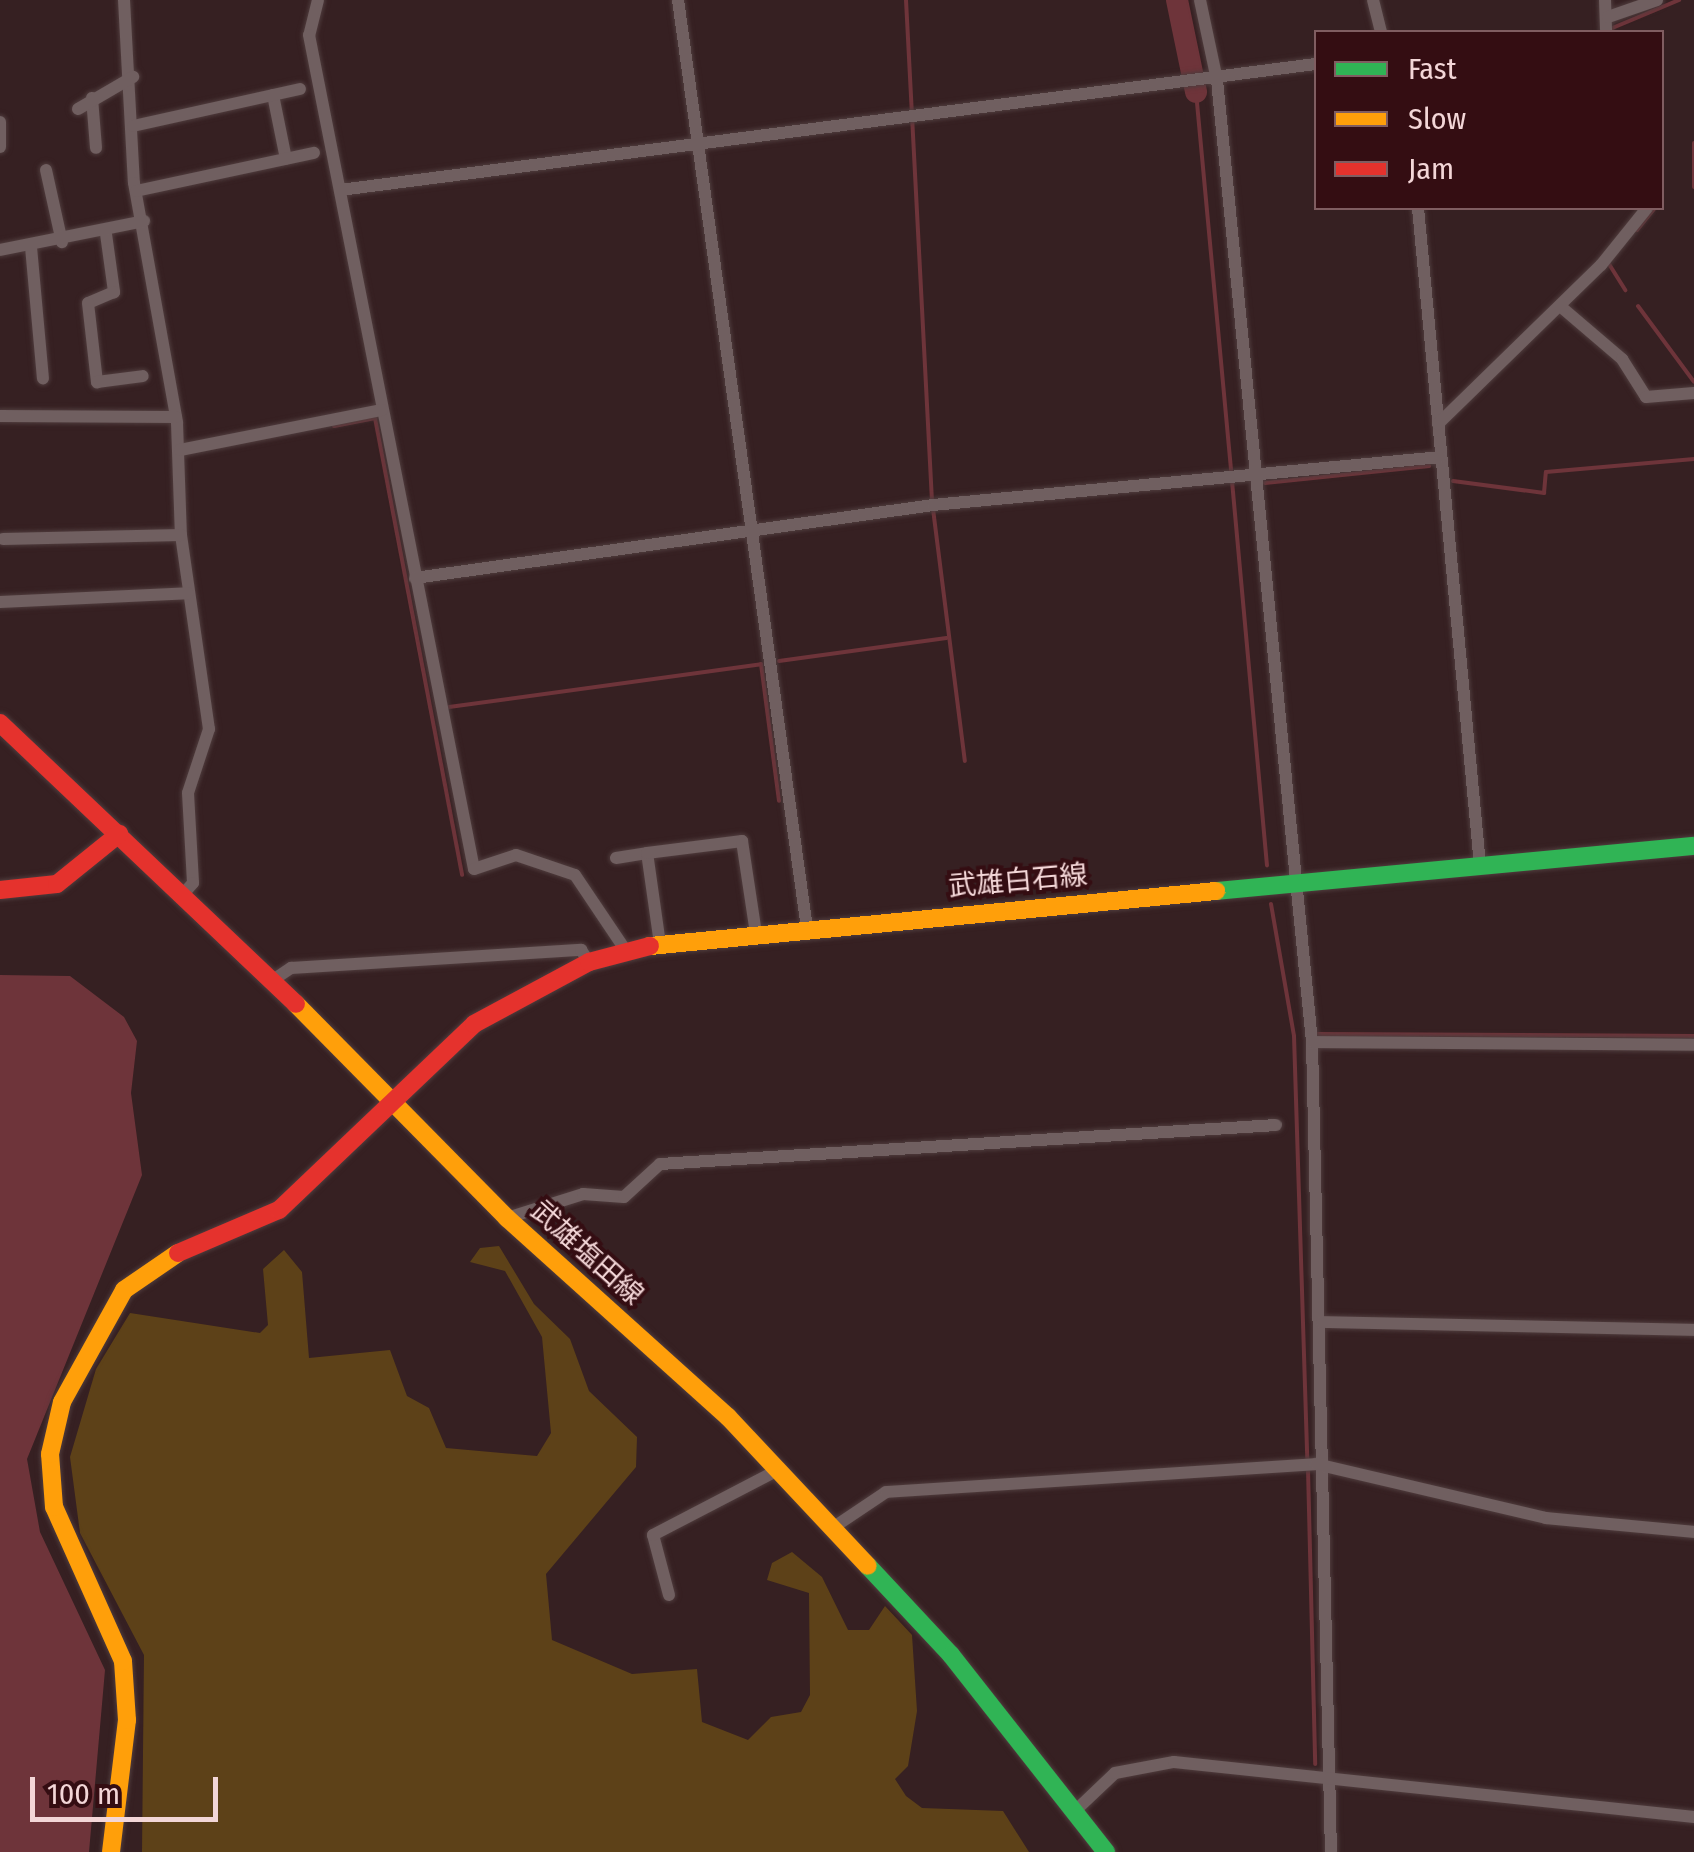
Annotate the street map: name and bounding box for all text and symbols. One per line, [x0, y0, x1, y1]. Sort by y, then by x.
legend [1314, 30, 1664, 210]
text: Fast [1408, 51, 1456, 87]
text: Slow [1408, 101, 1466, 137]
text: Jam [1408, 151, 1454, 187]
street label: 武雄白石線 [947, 858, 1089, 904]
street label: 武雄塩田線 [524, 1194, 650, 1312]
scale bar [35, 1757, 222, 1819]
text: 100 m [47, 1776, 120, 1812]

